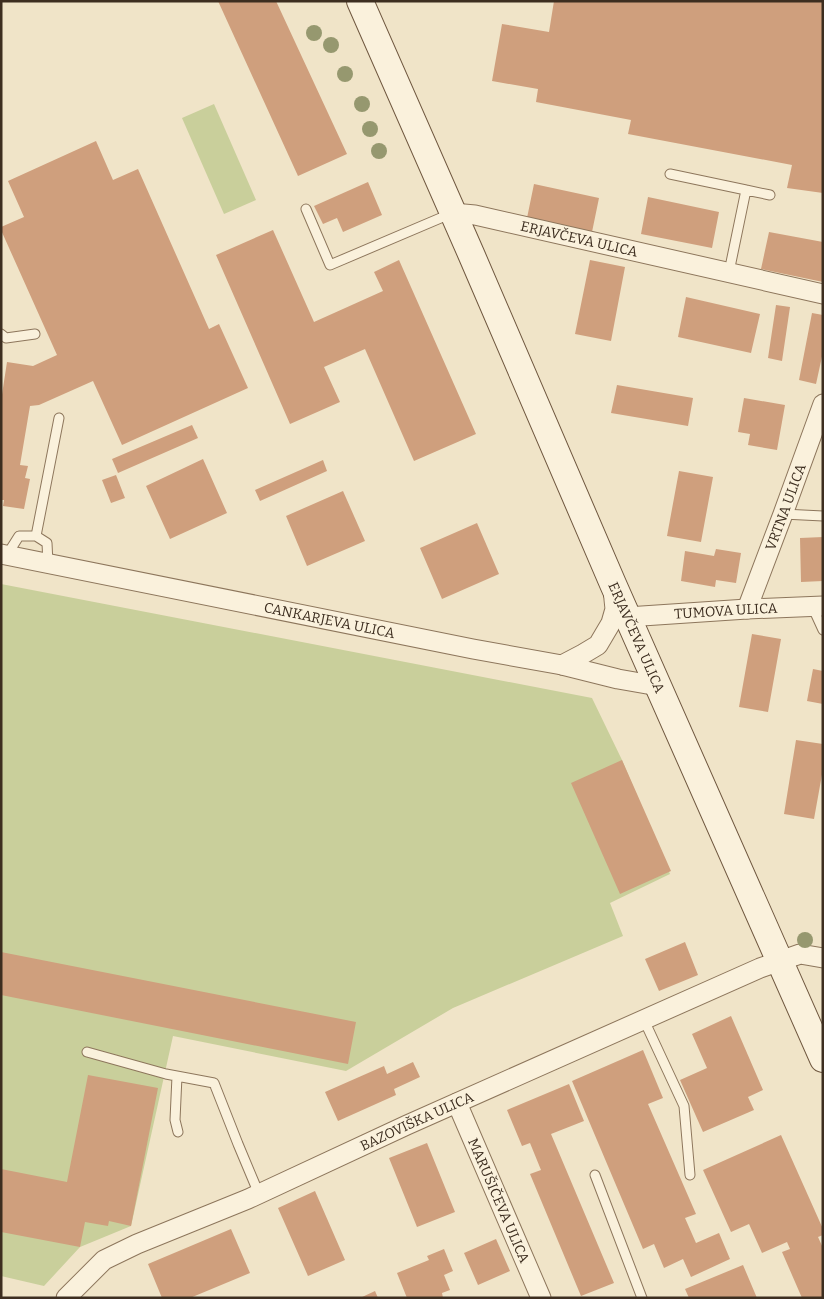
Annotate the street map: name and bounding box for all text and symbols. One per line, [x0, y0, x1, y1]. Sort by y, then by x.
street label: ERJAVČEVA ULICA [519, 217, 639, 260]
street label: VRTNA ULICA [762, 461, 809, 553]
street label: ERJAVČEVA ULICA [605, 579, 669, 696]
street label: CANKARJEVA ULICA [262, 599, 396, 642]
street label: TUMOVA ULICA [674, 599, 778, 622]
street label: BAZOVIŠKA ULICA [357, 1088, 476, 1154]
street label: MARUŠIČEVA ULICA [465, 1135, 533, 1265]

